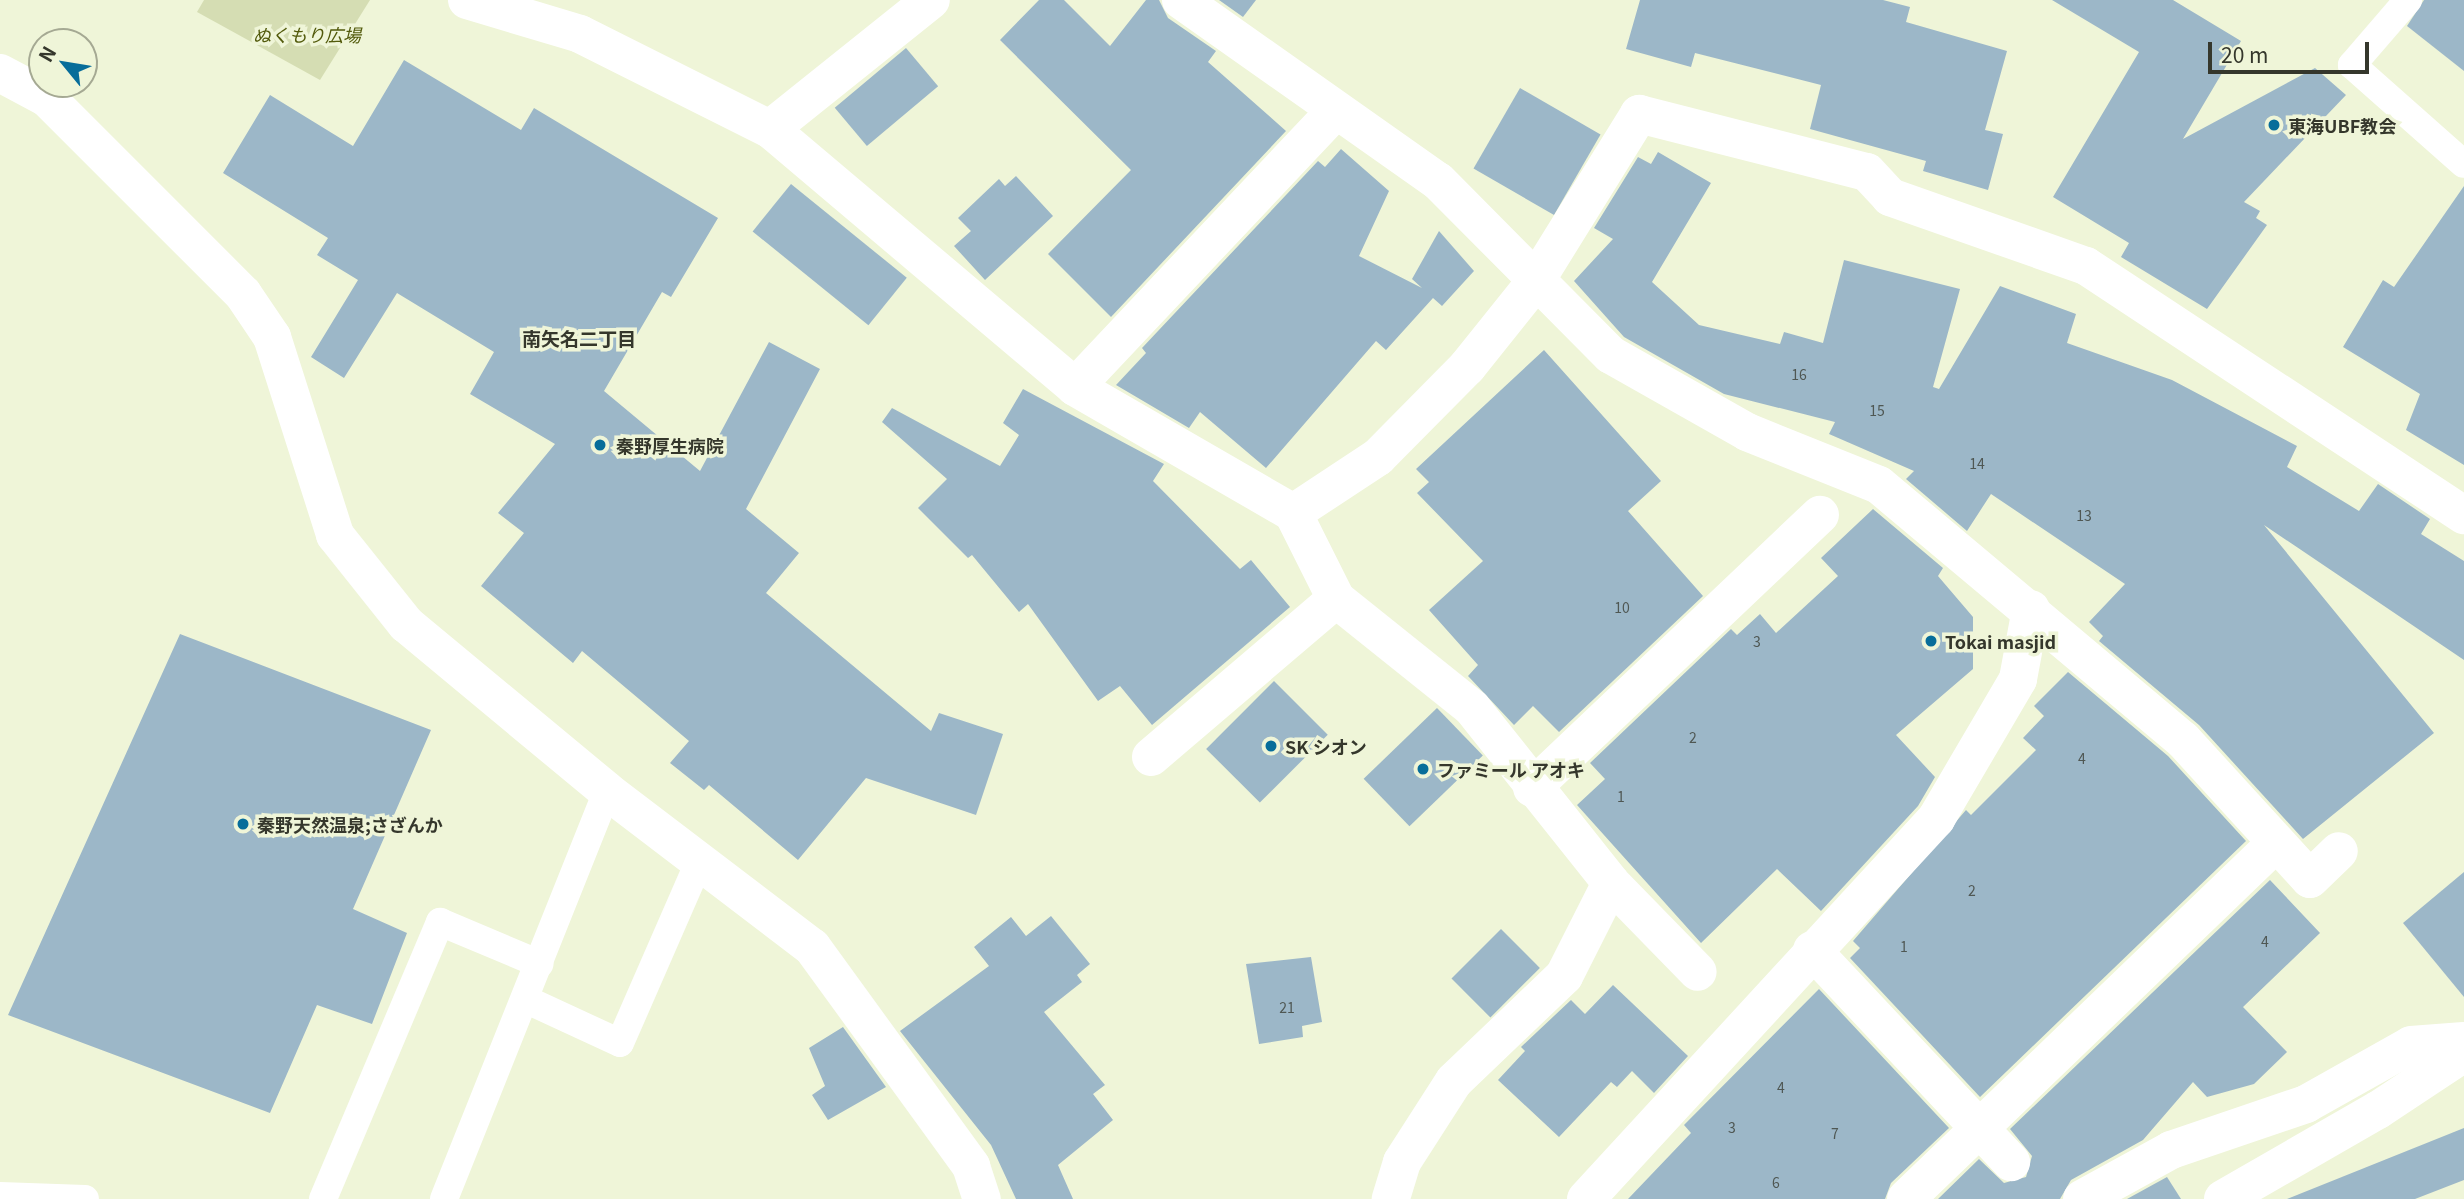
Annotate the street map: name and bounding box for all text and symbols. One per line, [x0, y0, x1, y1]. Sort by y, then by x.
park label: ぬくもり広場 [253, 23, 361, 45]
north arrow [28, 28, 98, 98]
scale bar [2212, 28, 2373, 72]
text: 20 m [2221, 39, 2268, 69]
text: N [31, 40, 61, 66]
place label: 東海UBF教会 [2288, 114, 2396, 136]
marker: 東海UBF教会 [2266, 117, 2282, 133]
district label: 南矢名二丁目 [522, 327, 636, 349]
house number: 16 [1791, 366, 1807, 382]
house number: 15 [1869, 402, 1885, 418]
place label: 秦野厚生病院 [616, 434, 724, 456]
marker: 秦野厚生病院 [590, 435, 610, 455]
house number: 14 [1969, 455, 1985, 471]
house number: 13 [2076, 507, 2092, 523]
house number: 10 [1614, 599, 1630, 615]
place label: Tokai masjid [1945, 630, 2056, 652]
house number: 3 [1753, 633, 1761, 649]
marker: Tokai masjid [1923, 633, 1939, 649]
house number: 2 [1689, 729, 1697, 745]
place label: SK シオン [1285, 735, 1367, 757]
marker: SK シオン [1263, 738, 1279, 754]
house number: 4 [2078, 750, 2086, 766]
place label: ファミール アオキ [1437, 758, 1585, 780]
marker: ファミール アオキ [1415, 761, 1431, 777]
house number: 1 [1617, 788, 1625, 804]
place label: 秦野天然温泉;さざんか [257, 813, 443, 835]
marker: 秦野天然温泉;さざんか [235, 816, 251, 832]
house number: 2 [1968, 882, 1976, 898]
house number: 4 [2261, 933, 2269, 949]
house number: 1 [1900, 938, 1908, 954]
house number: 21 [1279, 999, 1295, 1015]
house number: 4 [1777, 1079, 1785, 1095]
house number: 3 [1728, 1119, 1736, 1135]
house number: 7 [1831, 1125, 1839, 1141]
house number: 6 [1772, 1174, 1780, 1190]

